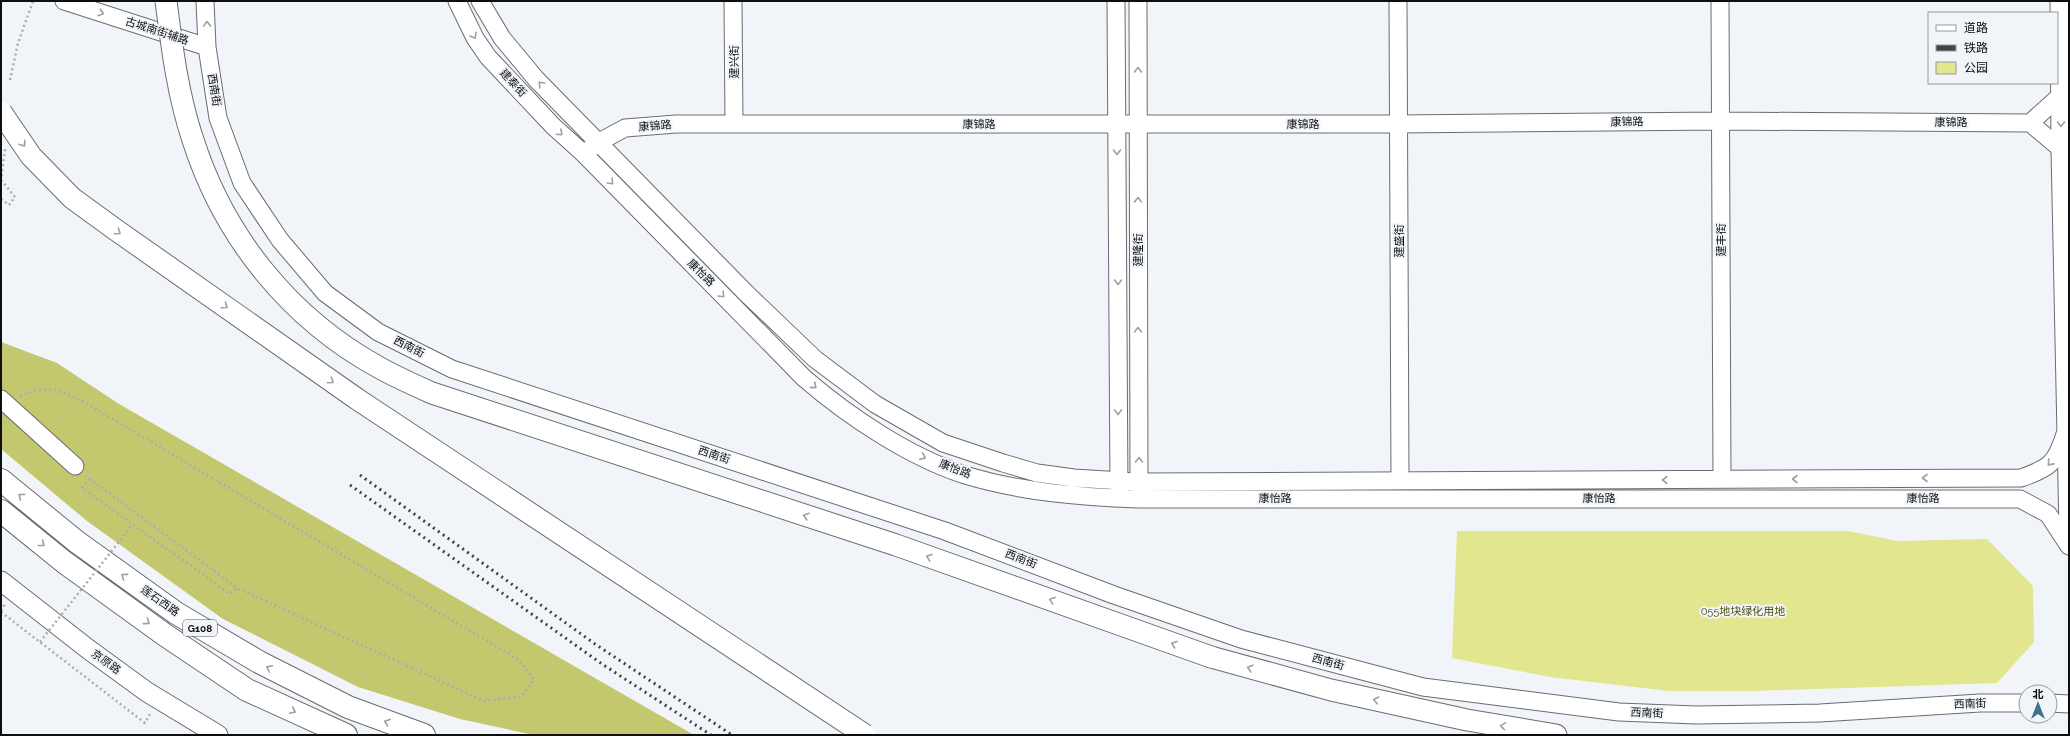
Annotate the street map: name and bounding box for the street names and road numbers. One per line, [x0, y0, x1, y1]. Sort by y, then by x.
street label: 古城南街辅路 [124, 15, 190, 47]
street label: 建兴街 [728, 46, 741, 79]
street label: 建泰街 [497, 66, 529, 100]
street label: 西南街 [205, 73, 223, 107]
street label: 康锦路 [1610, 115, 1644, 129]
street label: 康锦路 [1935, 116, 1968, 129]
street label: 康锦路 [638, 118, 672, 134]
street label: 康锦路 [963, 118, 996, 131]
street label: 康锦路 [1287, 118, 1320, 131]
street label: 建丰街 [1715, 224, 1728, 257]
street label: 建盛街 [1393, 225, 1406, 258]
street label: 建隆街 [1132, 234, 1145, 267]
street label: 康怡路 [685, 257, 717, 289]
street label: 西南街 [391, 334, 427, 360]
street label: 西南街 [696, 444, 732, 466]
street label: 康怡路 [937, 457, 973, 481]
street label: 康怡路 [1259, 492, 1292, 505]
street label: 康怡路 [1583, 492, 1616, 505]
street label: 康怡路 [1907, 492, 1940, 505]
street label: 西南街 [1003, 547, 1039, 571]
street label: 莲石西路 [138, 583, 182, 619]
road number: G108 [183, 620, 217, 636]
street label: 京原路 [89, 647, 123, 677]
street label: 西南街 [1310, 651, 1346, 673]
street label: 西南街 [1953, 697, 1987, 711]
street label: 西南街 [1630, 706, 1664, 720]

